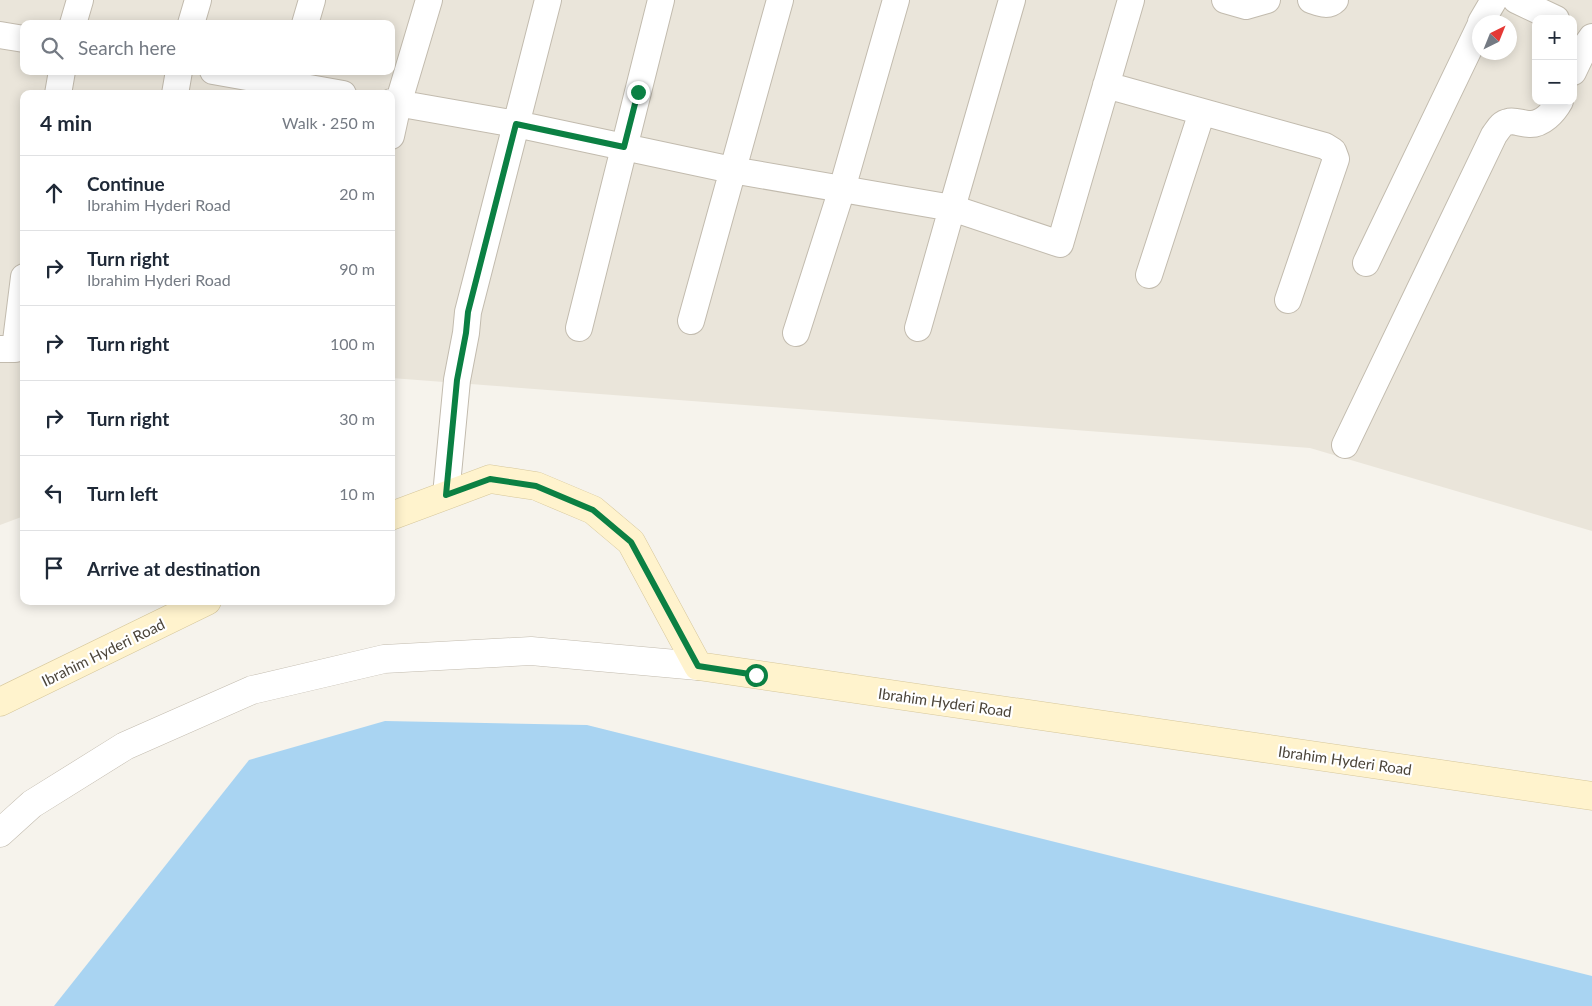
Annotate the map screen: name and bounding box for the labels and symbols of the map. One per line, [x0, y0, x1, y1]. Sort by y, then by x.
north arrow [1472, 15, 1517, 60]
route end [627, 81, 650, 104]
street label: Ibrahim Hyderi Road [39, 614, 167, 690]
route start [745, 664, 768, 687]
street label: Ibrahim Hyderi Road [877, 684, 1013, 720]
street label: Ibrahim Hyderi Road [1277, 742, 1413, 778]

